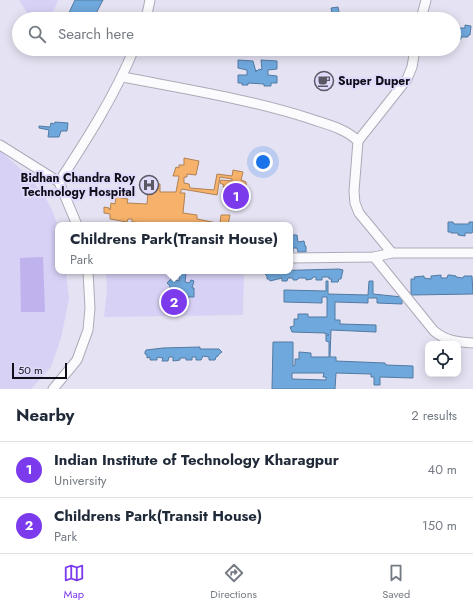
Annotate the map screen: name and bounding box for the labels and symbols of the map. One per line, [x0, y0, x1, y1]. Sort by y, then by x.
cafe icon: Super Duper [313, 70, 335, 92]
place label: Super Duper [338, 72, 410, 90]
your location [253, 152, 273, 172]
place label: Bidhan Chandra Roy Technology Hospital [21, 169, 136, 201]
hospital icon: Bidhan Chandra Roy Technology Hospital [138, 174, 160, 196]
pin: 1 [223, 181, 249, 211]
pin: 2 [161, 287, 187, 317]
scale bar [12, 361, 67, 380]

